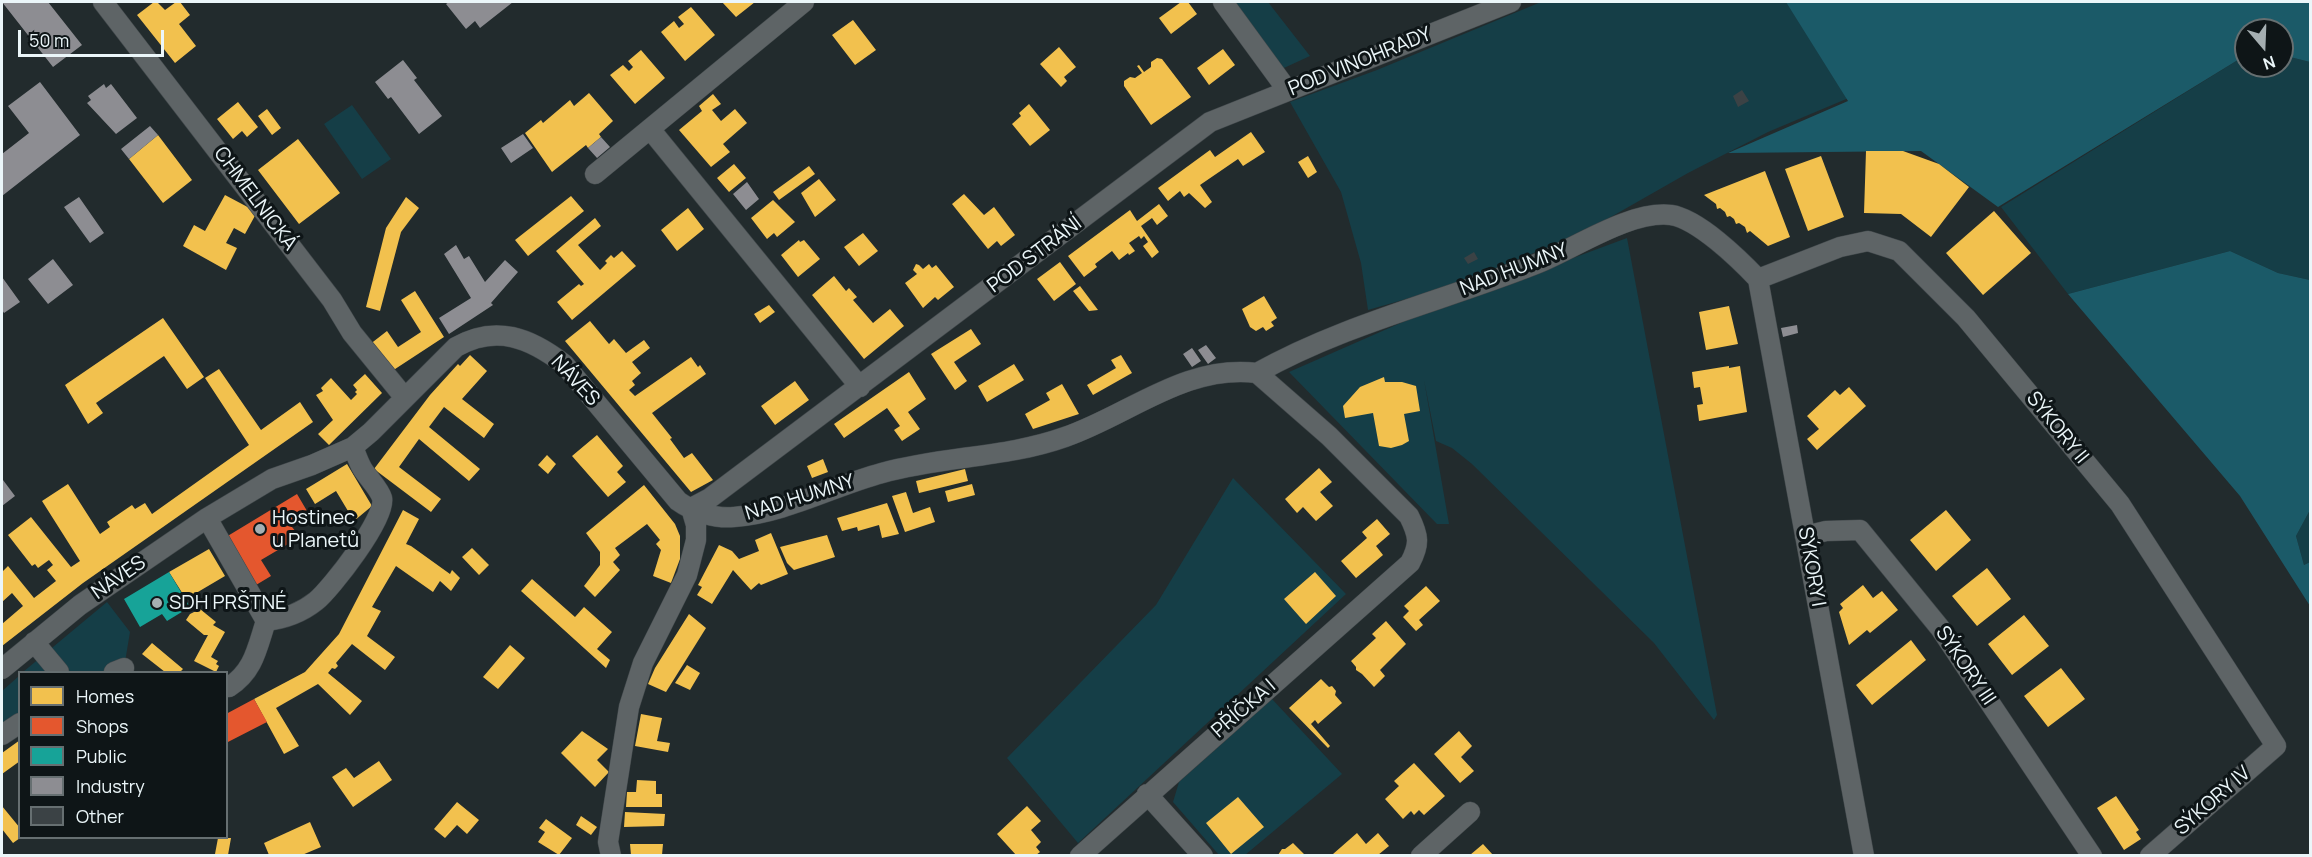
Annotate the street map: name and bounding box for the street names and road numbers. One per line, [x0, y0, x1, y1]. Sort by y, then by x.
street label: POD VINOHRADY [1285, 22, 1435, 102]
street label: CHMELNICKÁ [208, 142, 302, 256]
street label: POD STRÁNÍ [983, 212, 1087, 298]
street label: NAD HUMNY [1457, 239, 1571, 301]
street label: NÁVES [546, 351, 604, 411]
street label: SÝKORY II [2021, 387, 2093, 469]
street label: NAD HUMNY [742, 470, 858, 526]
street label: SÝKORY I [1792, 525, 1830, 609]
street label: NÁVES [87, 551, 151, 605]
street label: SÝKORY III [1930, 622, 2000, 710]
street label: PŘÍČKA I [1207, 675, 1281, 743]
street label: SÝKORY IV [2170, 762, 2256, 840]

